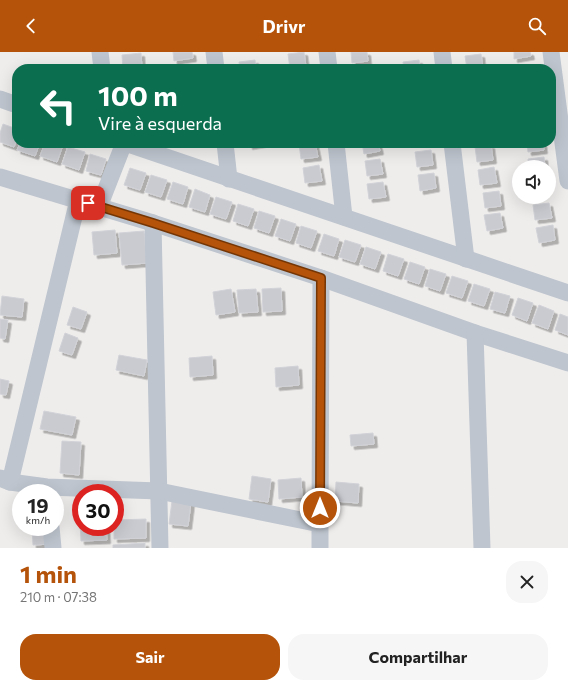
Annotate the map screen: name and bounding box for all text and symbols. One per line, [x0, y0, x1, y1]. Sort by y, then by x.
icon: back [20, 15, 42, 37]
text: Drivr [263, 15, 305, 37]
icon: search [526, 15, 548, 37]
text: 100 m [98, 78, 178, 112]
icon: left [32, 80, 84, 132]
text: Vire à esquerda [98, 112, 222, 134]
map controls [512, 160, 556, 204]
button: sound [512, 160, 556, 204]
pin [71, 186, 105, 220]
icon: arrive [77, 192, 99, 214]
speed limit sign: 30 [72, 484, 124, 536]
position arrow [299, 487, 341, 529]
text: 19 [27, 493, 49, 517]
text: km/h [26, 514, 50, 526]
text: 1 min [20, 559, 77, 588]
button: close [506, 561, 548, 603]
text: 210 m · 07:38 [20, 589, 97, 605]
button: Sair [20, 634, 280, 680]
button: Compartilhar [288, 634, 548, 680]

